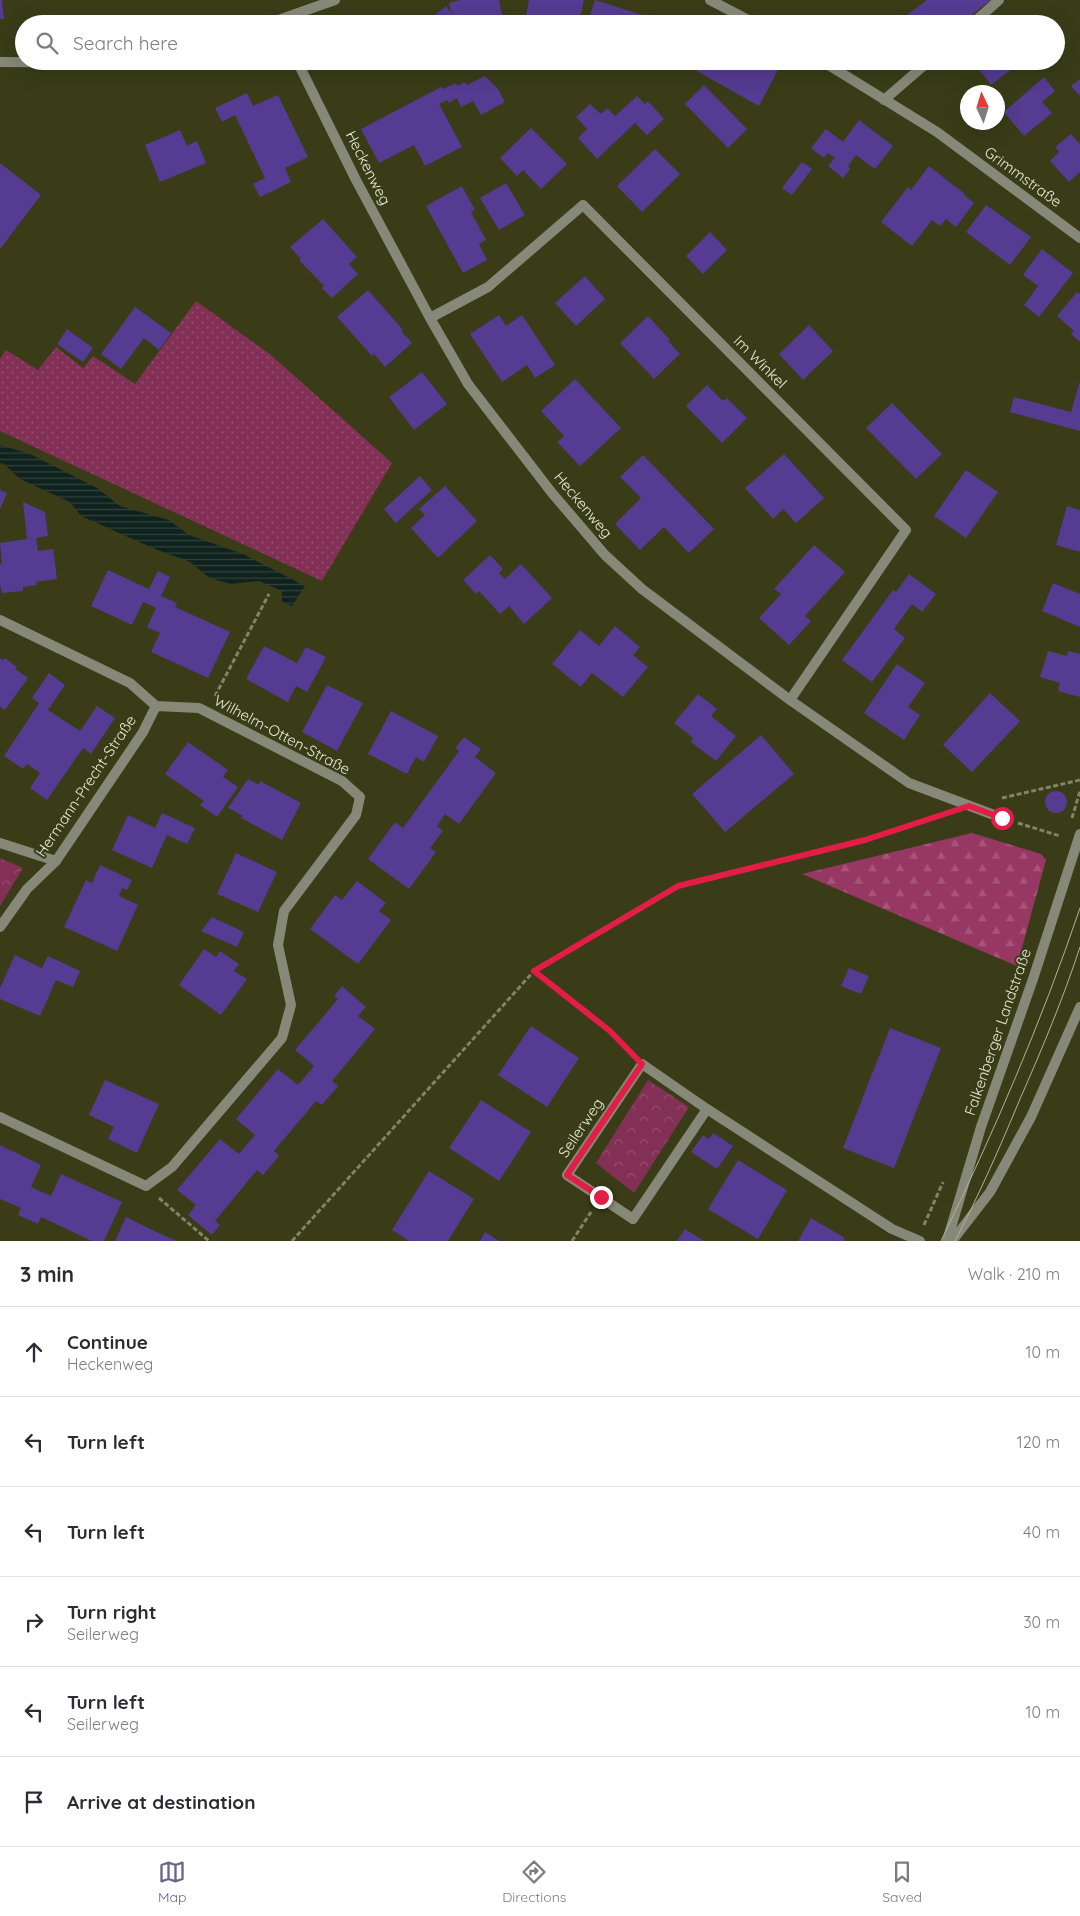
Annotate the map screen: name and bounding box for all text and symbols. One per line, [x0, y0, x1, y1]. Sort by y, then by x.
search box [15, 15, 1065, 70]
icon: search [33, 29, 61, 57]
text: Search here [73, 31, 178, 55]
north arrow [960, 85, 1005, 130]
street label: Heckenweg [342, 127, 395, 208]
street label: Grimmstraße [981, 142, 1066, 211]
street label: Im Winkel [730, 331, 791, 392]
street label: Heckenweg [550, 468, 617, 542]
street label: Wilhelm-Otten-Straße [211, 691, 354, 779]
street label: Hermann-Precht-Straße [31, 711, 140, 860]
route start [991, 807, 1014, 830]
street label: Falkenberger Landstraße [960, 946, 1035, 1118]
street label: Seilerweg [554, 1094, 607, 1161]
route end [590, 1186, 613, 1209]
text: 3 min [20, 1261, 74, 1287]
text: Walk · 210 m [968, 1264, 1060, 1284]
text: Continue [67, 1330, 148, 1354]
icon: ahead [20, 1338, 48, 1366]
text: 10 m [1026, 1342, 1060, 1362]
text: Heckenweg [67, 1354, 153, 1374]
icon: left [20, 1428, 48, 1456]
text: Turn left [67, 1430, 145, 1454]
text: 120 m [1017, 1432, 1060, 1452]
icon: left [20, 1518, 48, 1546]
text: Turn left [67, 1520, 145, 1544]
text: 40 m [1023, 1522, 1060, 1542]
text: Turn right [67, 1600, 156, 1624]
icon: right [20, 1608, 48, 1636]
text: 30 m [1023, 1612, 1060, 1632]
text: Seilerweg [67, 1624, 139, 1644]
text: Turn left [67, 1690, 145, 1714]
icon: left [20, 1698, 48, 1726]
text: 10 m [1026, 1702, 1060, 1722]
text: Seilerweg [67, 1714, 139, 1734]
icon: arrive [20, 1788, 48, 1816]
text: Arrive at destination [67, 1790, 256, 1814]
tab: Map [158, 1858, 186, 1906]
tab: Directions [502, 1858, 566, 1906]
tab: Saved [882, 1858, 922, 1906]

